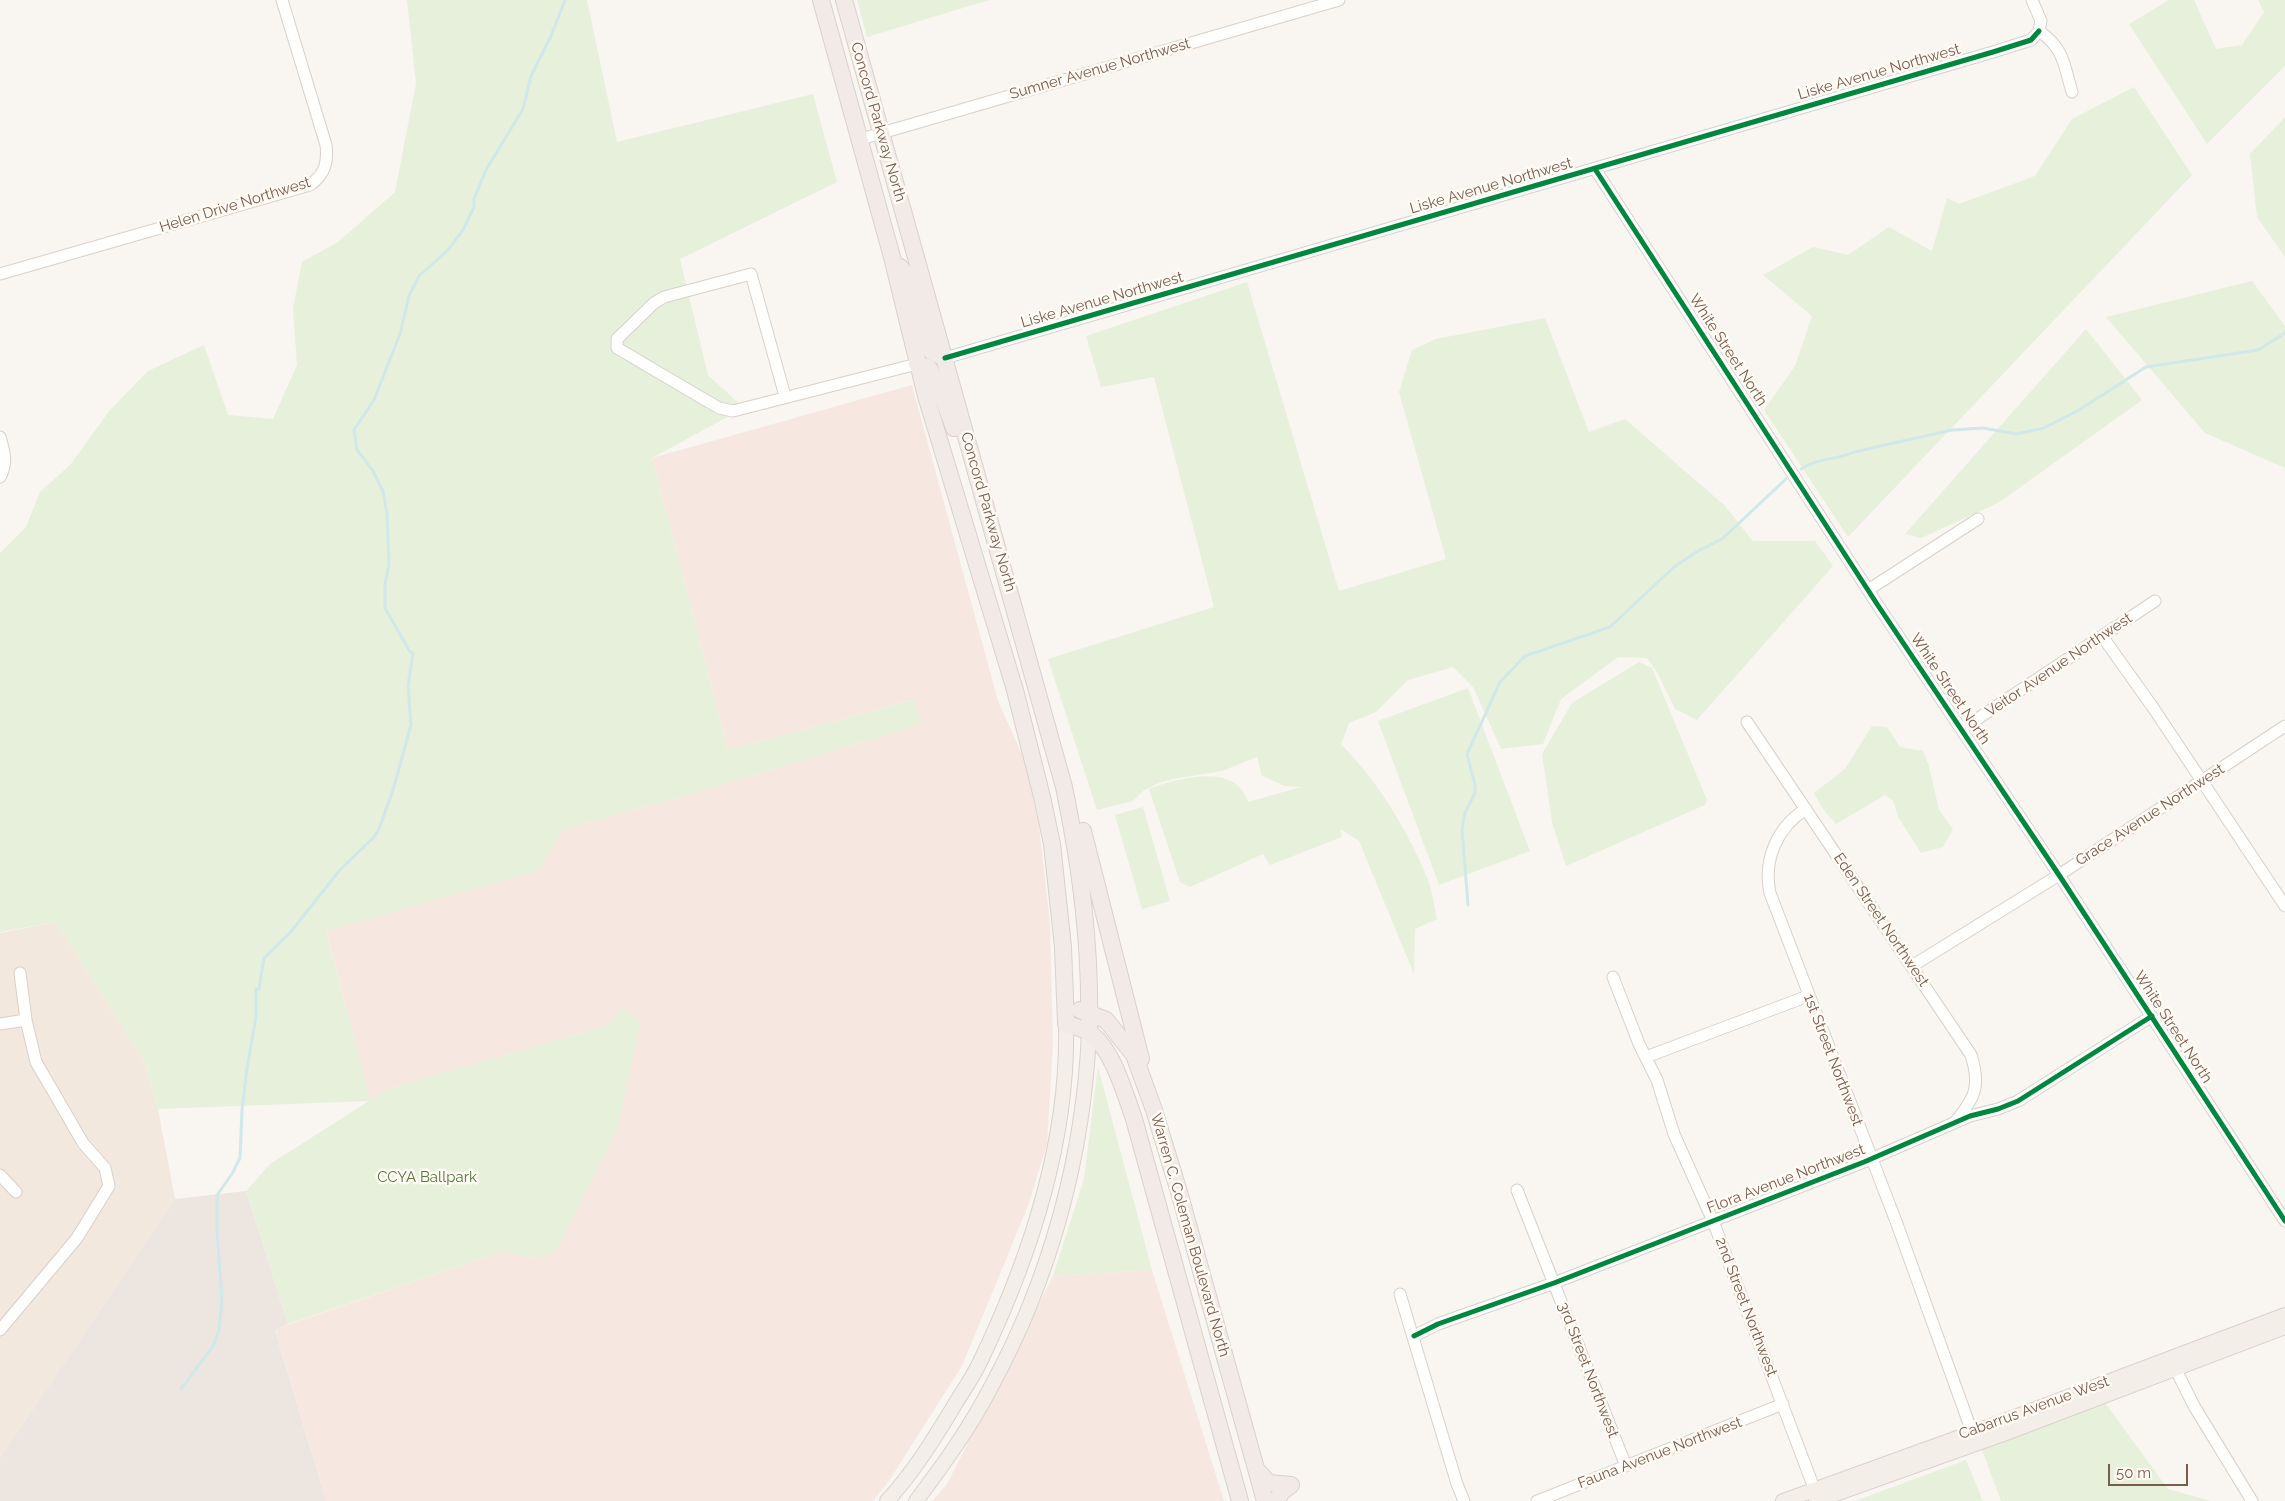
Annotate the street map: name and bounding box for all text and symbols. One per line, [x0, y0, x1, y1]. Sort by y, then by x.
street label: Sumner Avenue Northwest [1008, 35, 1192, 103]
street label: Concord Parkway North [847, 40, 909, 204]
street label: Liske Avenue Northwest [1796, 40, 1962, 104]
street label: Liske Avenue Northwest [1408, 154, 1574, 218]
street label: Helen Drive Northwest [157, 173, 313, 237]
street label: Liske Avenue Northwest [1019, 268, 1185, 332]
street label: White Street North [1685, 291, 1771, 409]
street label: Concord Parkway North [957, 430, 1019, 594]
street label: Veitor Avenue Northwest [1982, 609, 2136, 721]
street label: White Street North [1906, 630, 1994, 748]
street label: Grace Avenue Northwest [2072, 760, 2228, 870]
street label: Eden Street Northwest [1830, 850, 1932, 990]
street label: White Street North [2130, 968, 2216, 1086]
street label: 1st Street Northwest [1799, 991, 1867, 1129]
street label: Warren C. Coleman Boulevard North [1147, 1111, 1233, 1359]
street label: Flora Avenue Northwest [1704, 1141, 1868, 1217]
park label: CCYA Ballpark [377, 1168, 477, 1186]
street label: 2nd Street Northwest [1711, 1235, 1781, 1379]
street label: 3rd Street Northwest [1554, 1300, 1622, 1440]
street label: Cabarrus Avenue West [1956, 1372, 2112, 1444]
street label: Fauna Avenue Northwest [1575, 1413, 1745, 1493]
scale bar [2110, 1454, 2190, 1486]
text: 50 m [2116, 1464, 2151, 1482]

